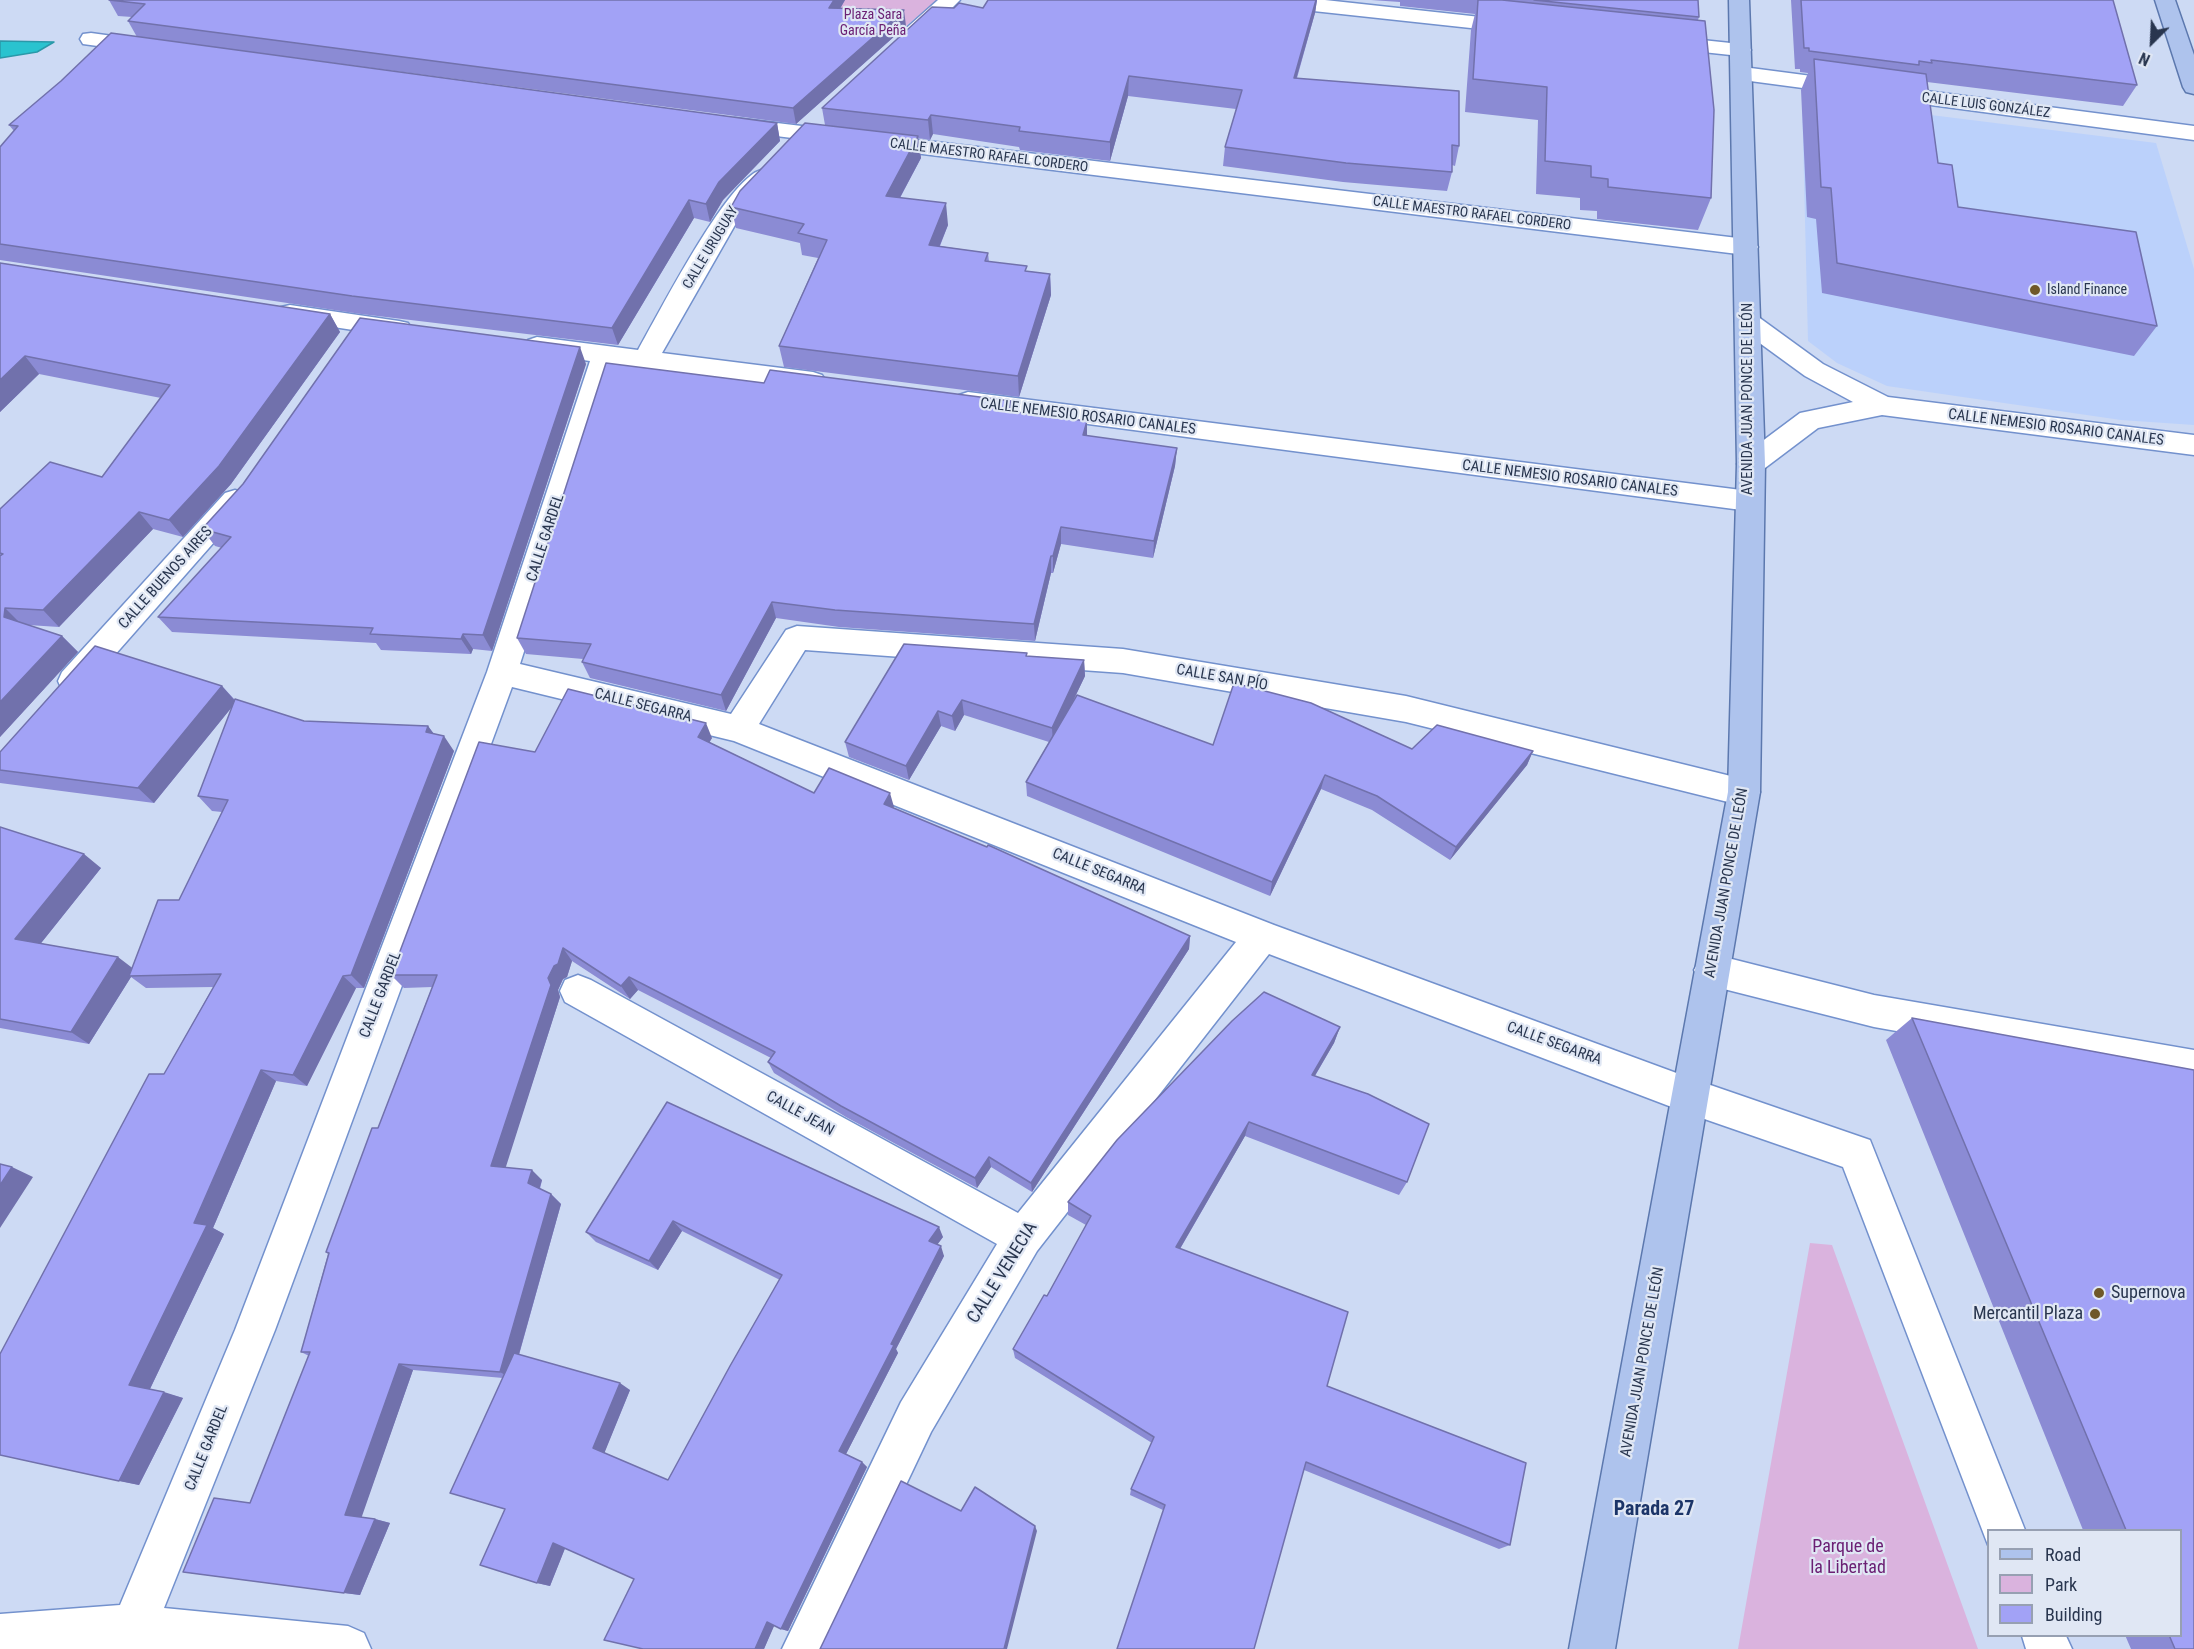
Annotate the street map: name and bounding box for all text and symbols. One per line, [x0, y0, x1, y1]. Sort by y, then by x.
park label: Plaza Sara García Peña [840, 7, 906, 40]
north arrow [2122, 12, 2182, 72]
text: N [2136, 48, 2153, 70]
street label: CALLE LUIS GONZÁLEZ [1921, 90, 2051, 122]
street label: CALLE MAESTRO RAFAEL CORDERO [889, 136, 1089, 176]
street label: CALLE MAESTRO RAFAEL CORDERO [1372, 194, 1572, 234]
street label: CALLE URUGUAY [680, 204, 742, 292]
place label: Island Finance [2047, 282, 2127, 298]
marker: Island Finance [2028, 283, 2042, 297]
street label: AVENIDA JUAN PONCE DE LEÓN [1739, 303, 1757, 495]
street label: CALLE NEMESIO ROSARIO CANALES [979, 395, 1197, 439]
street label: CALLE NEMESIO ROSARIO CANALES [1947, 406, 2165, 450]
street label: CALLE NEMESIO ROSARIO CANALES [1461, 457, 1679, 501]
street label: CALLE GARDEL [523, 492, 569, 584]
street label: CALLE BUENOS AIRES [115, 523, 217, 633]
street label: CALLE SAN PÍO [1175, 661, 1269, 695]
street label: CALLE SEGARRA [592, 685, 694, 727]
street label: AVENIDA JUAN PONCE DE LEÓN [1701, 787, 1753, 979]
street label: CALLE SEGARRA [1049, 845, 1149, 899]
street label: CALLE GARDEL [356, 949, 406, 1041]
street label: CALLE SEGARRA [1504, 1019, 1604, 1069]
street label: CALLE JEAN [763, 1088, 837, 1140]
street label: CALLE VENECIA [963, 1218, 1043, 1328]
street label: AVENIDA JUAN PONCE DE LEÓN [1617, 1266, 1669, 1458]
place label: Supernova [2111, 1282, 2186, 1304]
marker: Supernova [2092, 1286, 2106, 1300]
place label: Mercantil Plaza [1973, 1303, 2083, 1325]
marker: Mercantil Plaza [2088, 1307, 2102, 1321]
street label: CALLE GARDEL [182, 1402, 232, 1494]
district label: Parada 27 [1614, 1498, 1694, 1522]
legend [1987, 1529, 2182, 1637]
park label: Parque de la Libertad [1810, 1536, 1886, 1578]
text: Road [2045, 1544, 2081, 1565]
text: Park [2045, 1574, 2077, 1595]
text: Building [2045, 1604, 2102, 1625]

